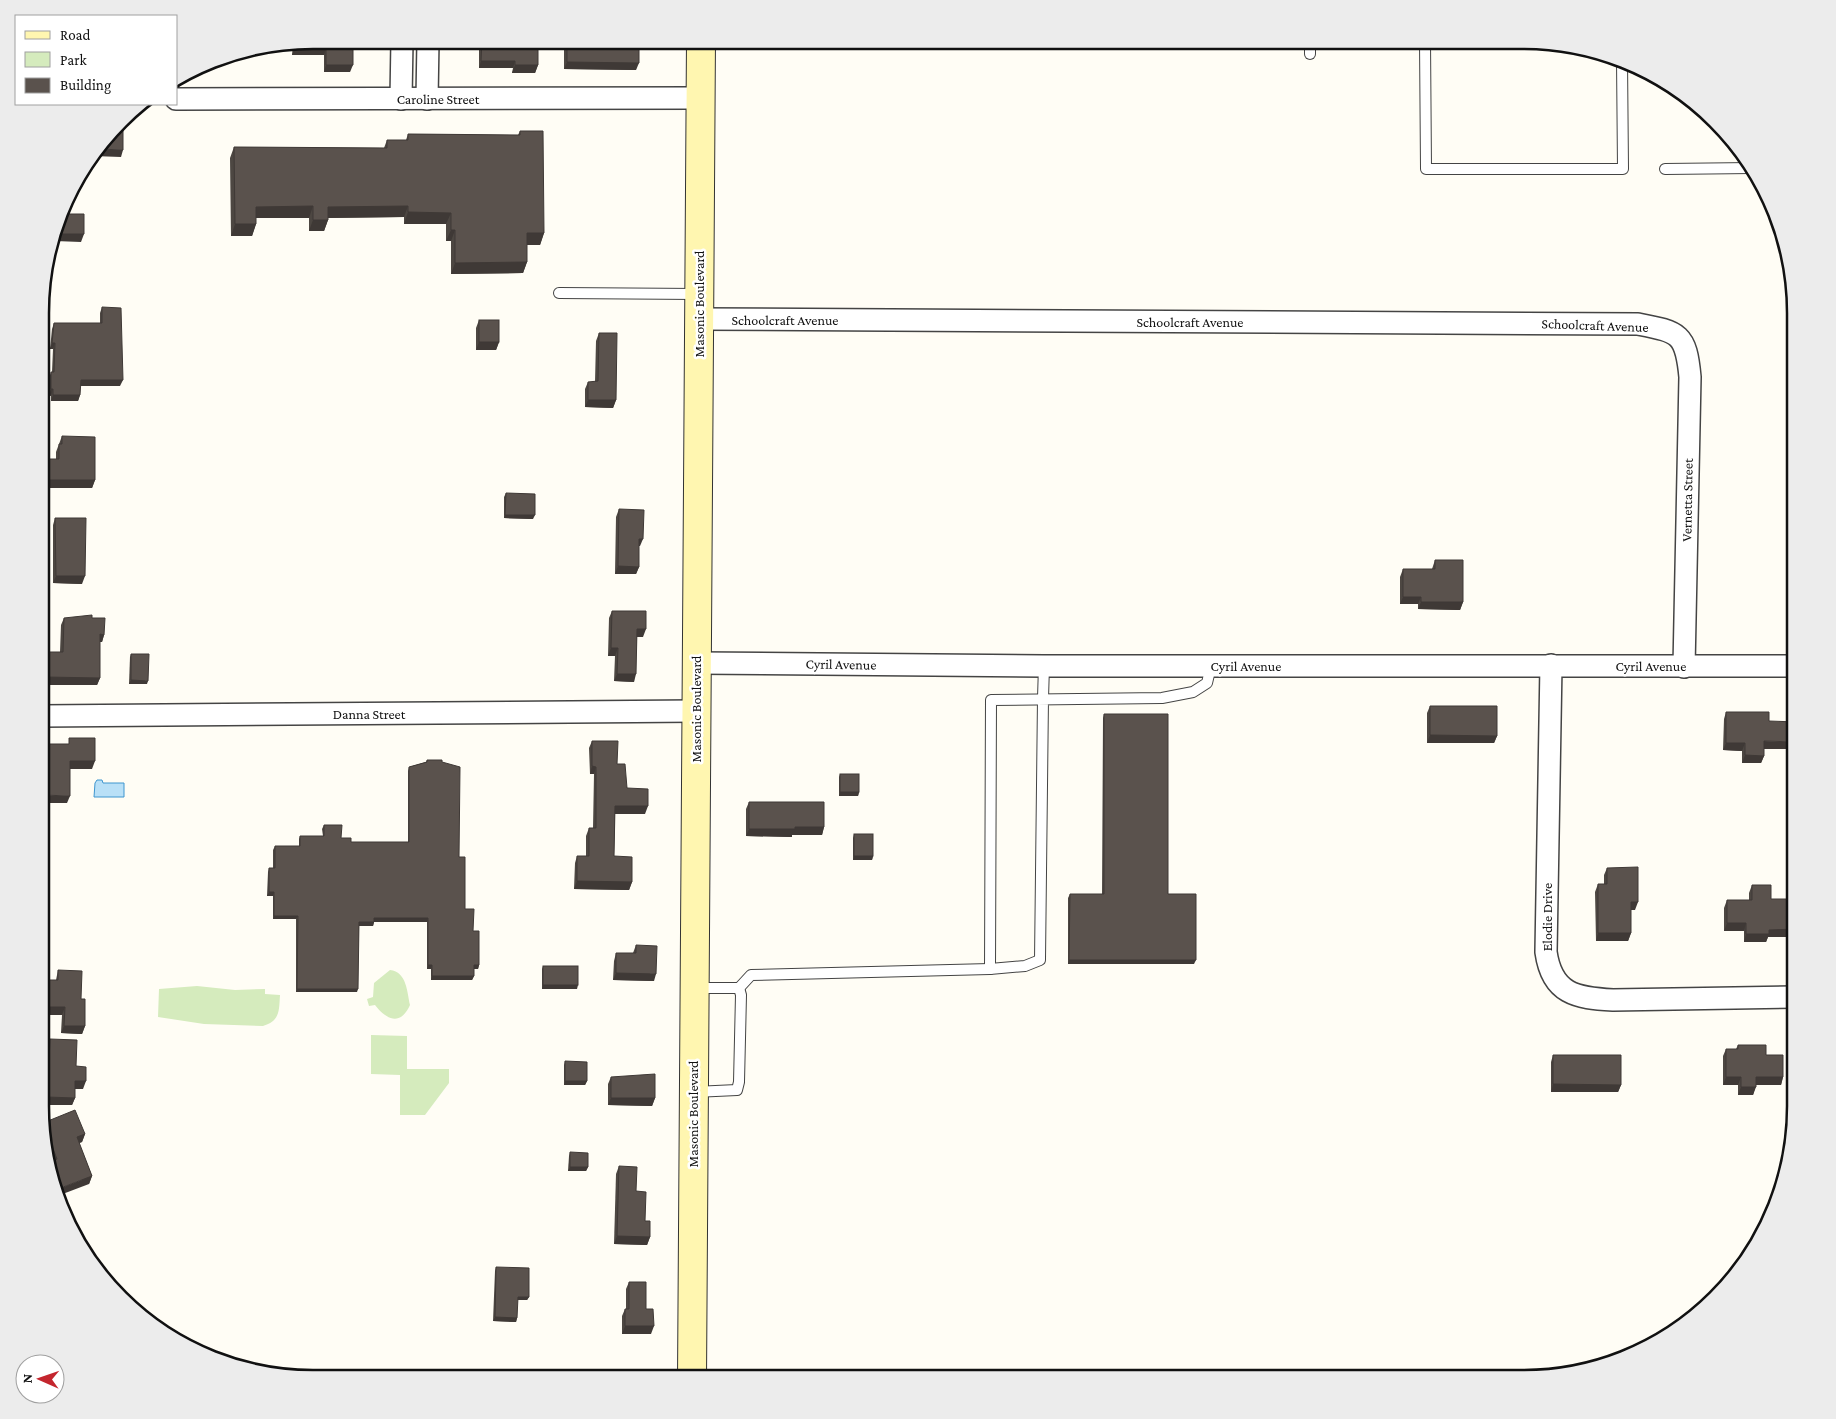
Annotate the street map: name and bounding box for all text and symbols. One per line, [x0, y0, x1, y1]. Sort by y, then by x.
legend [15, 15, 178, 105]
text: Road [60, 27, 91, 43]
text: Park [60, 52, 87, 68]
text: Building [60, 77, 111, 94]
street label: Caroline Street [397, 91, 480, 107]
street label: Masonic Boulevard [691, 250, 707, 357]
street label: Schoolcraft Avenue [731, 312, 839, 328]
street label: Schoolcraft Avenue [1136, 314, 1244, 330]
street label: Schoolcraft Avenue [1541, 315, 1649, 335]
street label: Vernetta Street [1678, 458, 1696, 542]
street label: Masonic Boulevard [688, 655, 704, 762]
street label: Cyril Avenue [805, 655, 877, 673]
street label: Cyril Avenue [1211, 658, 1281, 674]
street label: Cyril Avenue [1616, 658, 1686, 674]
street label: Danna Street [333, 706, 406, 722]
street label: Elodie Drive [1539, 883, 1555, 951]
street label: Masonic Boulevard [685, 1060, 701, 1167]
north arrow [15, 1354, 65, 1404]
text: N [19, 1373, 35, 1384]

